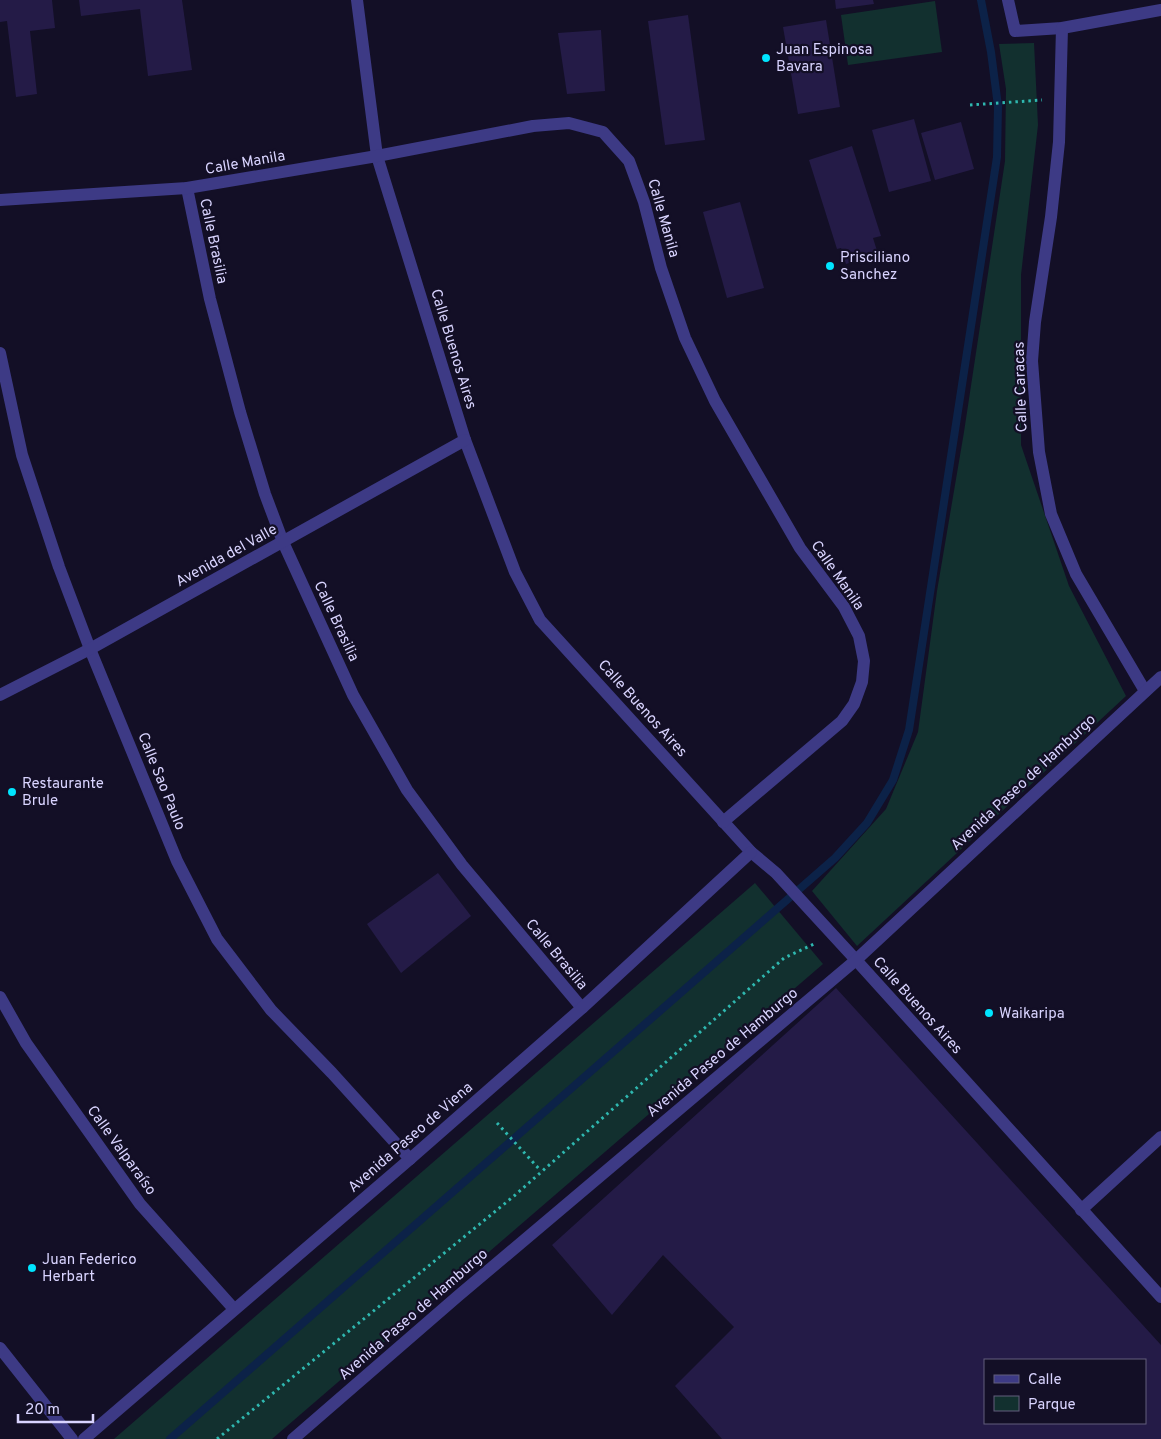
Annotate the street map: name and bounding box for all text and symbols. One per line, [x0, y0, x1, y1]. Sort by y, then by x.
place label: Juan Espinosa Bavara [776, 41, 873, 77]
marker: Juan Espinosa Bavara [760, 52, 772, 64]
street label: Calle Manila [204, 147, 287, 180]
street label: Calle Manila [642, 177, 683, 260]
street label: Calle Brasilia [194, 197, 231, 286]
place label: Prisciliano Sanchez [840, 249, 910, 285]
marker: Prisciliano Sanchez [824, 260, 836, 272]
street label: Calle Buenos Aires [425, 287, 480, 412]
street label: Calle Caracas [1010, 341, 1033, 433]
street label: Avenida del Valle [173, 521, 281, 592]
street label: Calle Manila [806, 537, 868, 614]
street label: Calle Brasilia [309, 578, 363, 665]
street label: Calle Buenos Aires [593, 656, 691, 762]
street label: Avenida Paseo de Hamburgo [947, 711, 1101, 855]
street label: Calle Sao Paulo [132, 730, 189, 833]
place label: Restaurante Brule [22, 775, 104, 811]
marker: Restaurante Brule [6, 786, 18, 798]
street label: Calle Brasilia [521, 916, 591, 994]
street label: Calle Buenos Aires [868, 953, 966, 1059]
street label: Avenida Paseo de Hamburgo [643, 984, 802, 1122]
place label: Waikaripa [999, 1005, 1065, 1024]
marker: Waikaripa [983, 1007, 995, 1019]
street label: Avenida Paseo de Viena [345, 1079, 477, 1198]
street label: Calle Valparaíso [82, 1102, 160, 1199]
street label: Avenida Paseo de Hamburgo [335, 1245, 493, 1385]
place label: Juan Federico Herbart [42, 1251, 137, 1287]
marker: Juan Federico Herbart [26, 1262, 38, 1274]
legend [984, 1359, 1146, 1424]
text: Calle [1028, 1371, 1062, 1390]
scale bar [18, 1392, 92, 1424]
text: Parque [1028, 1396, 1076, 1415]
text: 20 m [25, 1401, 60, 1420]

